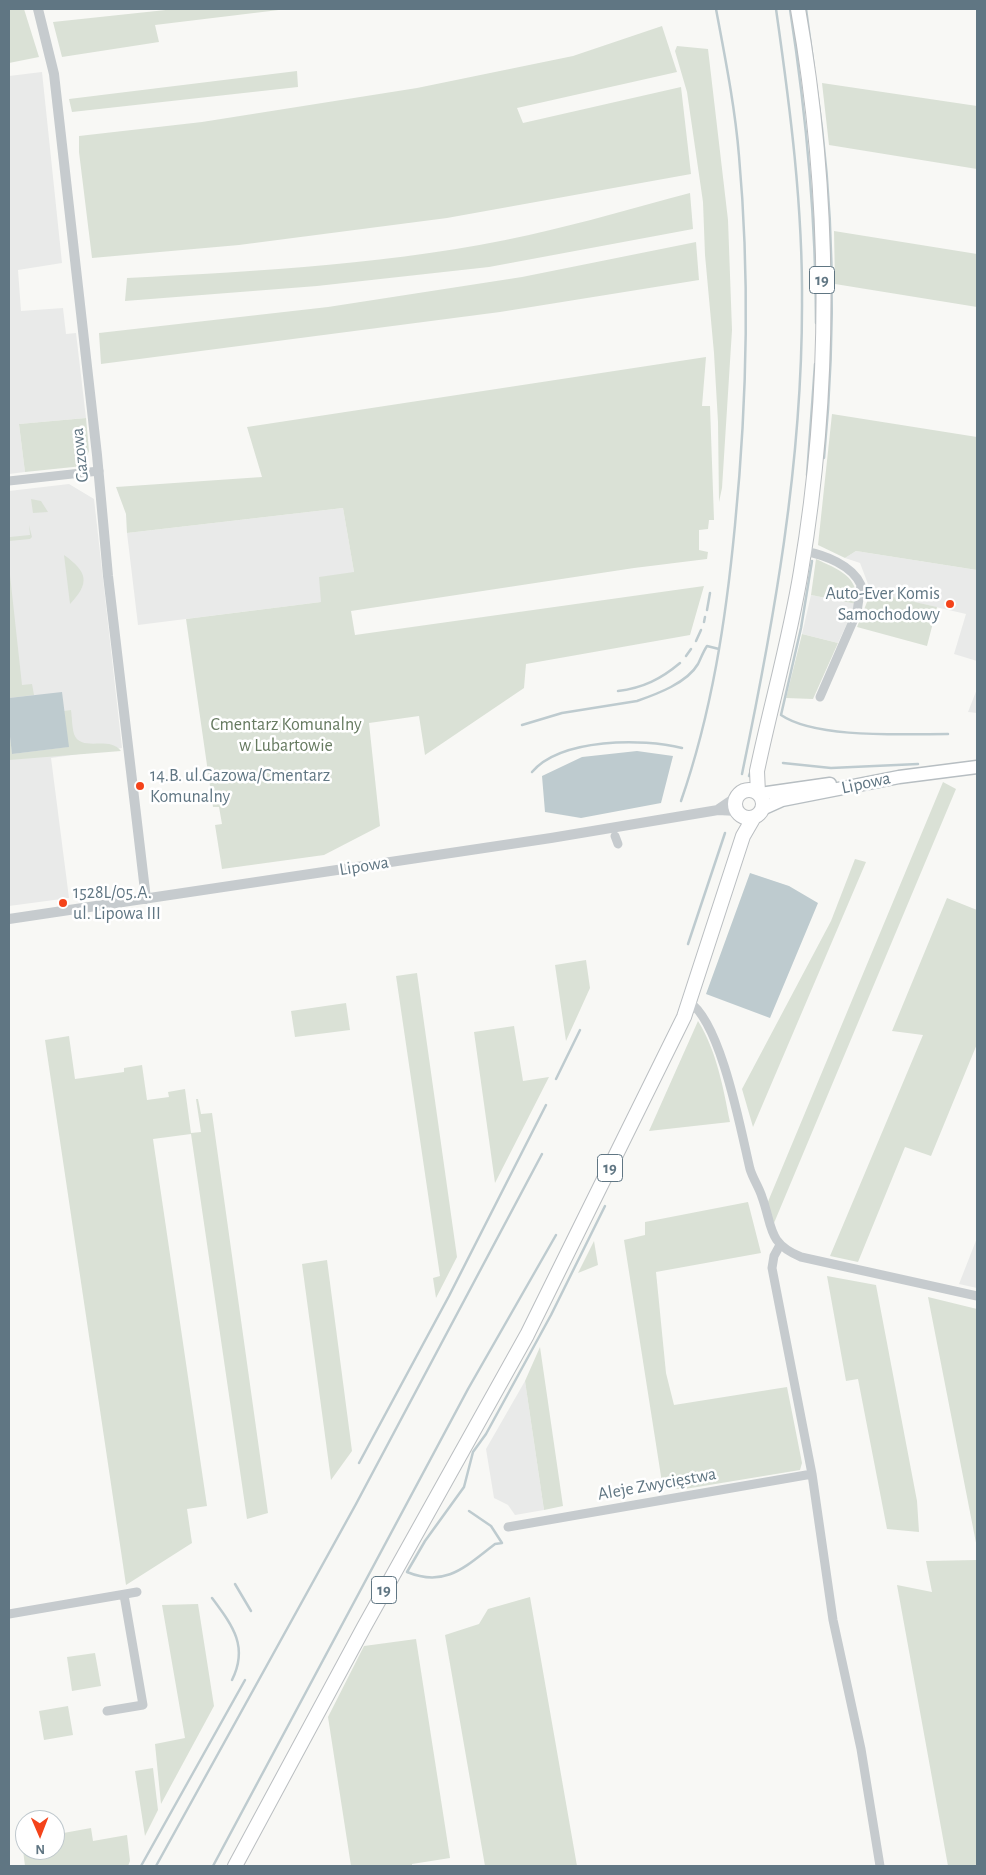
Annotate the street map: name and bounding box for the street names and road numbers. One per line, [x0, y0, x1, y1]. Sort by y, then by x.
road number: 19 [810, 266, 834, 294]
street label: Gazowa [66, 427, 94, 483]
street label: Lipowa [839, 767, 893, 799]
street label: Lipowa [338, 851, 390, 881]
road number: 19 [598, 1154, 622, 1182]
street label: Aleje Zwycięstwa [596, 1463, 718, 1505]
road number: 19 [372, 1576, 396, 1604]

